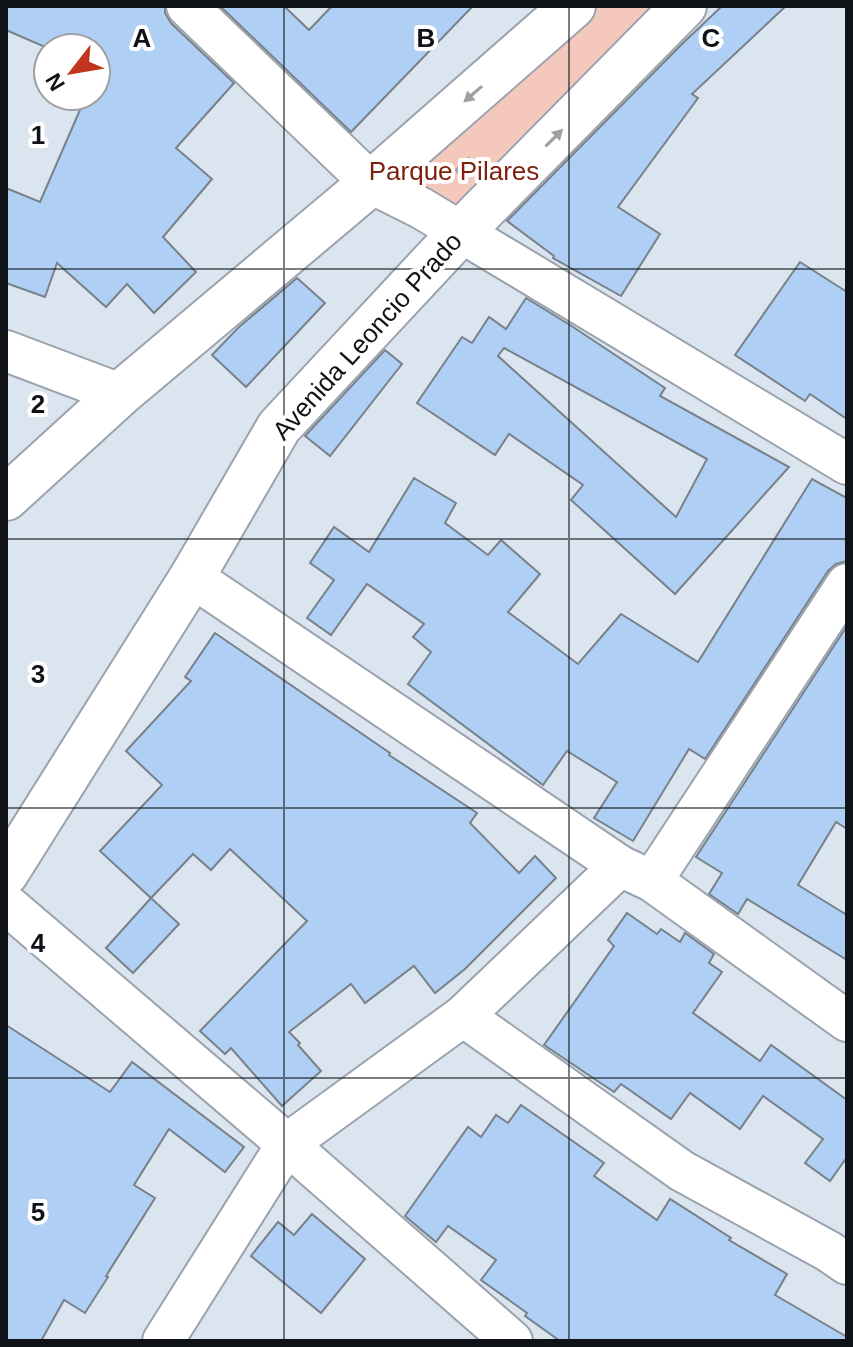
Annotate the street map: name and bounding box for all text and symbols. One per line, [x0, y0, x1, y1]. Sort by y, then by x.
text: A [133, 23, 152, 53]
text: B [417, 23, 435, 53]
text: C [702, 23, 721, 53]
north arrow [32, 32, 112, 112]
text: N [40, 69, 70, 95]
one-way arrow [463, 85, 482, 103]
text: 1 [31, 120, 45, 150]
one-way arrow [544, 129, 563, 148]
park label: Parque Pilares [369, 156, 539, 186]
street label: Avenida Leoncio Prado [266, 226, 468, 446]
text: 2 [31, 389, 45, 419]
text: 3 [31, 659, 45, 689]
text: 4 [31, 928, 46, 958]
text: 5 [31, 1197, 45, 1227]

